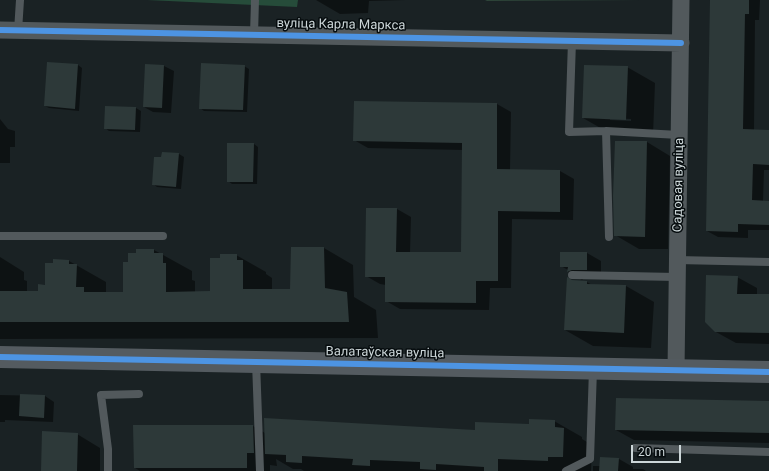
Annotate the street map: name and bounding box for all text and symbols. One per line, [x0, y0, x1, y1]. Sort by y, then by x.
street label: вуліца Карла Маркса [276, 16, 406, 34]
street label: Садовая вуліца [670, 138, 688, 232]
street label: Валатаўская вуліца [325, 344, 445, 362]
scale bar [633, 437, 683, 463]
text: 20 m [638, 445, 665, 459]

